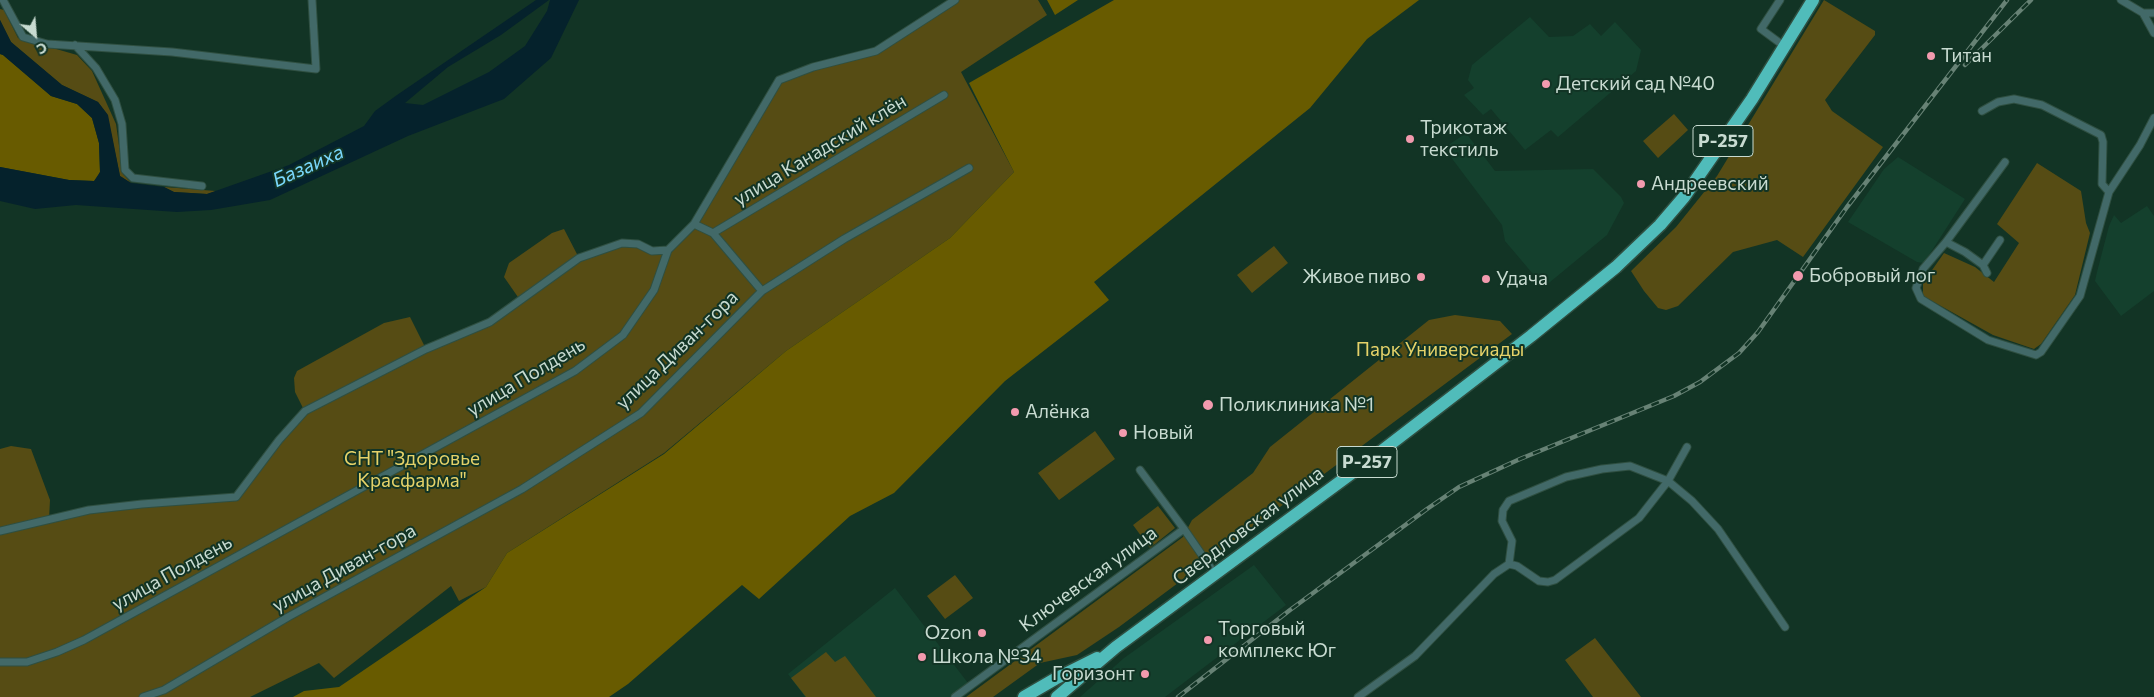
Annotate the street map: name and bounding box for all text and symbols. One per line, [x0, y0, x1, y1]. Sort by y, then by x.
north arrow [10, 10, 60, 60]
text: С [34, 39, 50, 59]
place label: Титан [1941, 45, 1992, 67]
marker: Титан [1925, 50, 1937, 62]
place label: Детский сад №40 [1556, 73, 1715, 95]
marker: Детский сад №40 [1540, 78, 1552, 90]
street label: улица Канадский клён [730, 90, 910, 210]
place label: Трикотаж текстиль [1420, 117, 1507, 161]
road number: Р-257 [1693, 125, 1753, 156]
marker: Трикотаж текстиль [1404, 133, 1416, 145]
water label: Базаиха [269, 140, 347, 192]
place label: Андреевский [1651, 173, 1769, 195]
marker: Андреевский [1635, 178, 1647, 190]
place label: Бобровый лог [1809, 265, 1935, 287]
place label: Живое пиво [1302, 266, 1411, 288]
place label: Удача [1496, 268, 1548, 290]
marker: Бобровый лог [1791, 269, 1805, 283]
marker: Живое пиво [1415, 271, 1427, 283]
marker: Удача [1480, 273, 1492, 285]
street label: улица Диван-гора [611, 286, 743, 414]
street label: улица Полдень [463, 333, 589, 421]
park label: Парк Универсиады [1356, 339, 1524, 361]
place label: Поликлиника №1 [1219, 394, 1374, 416]
marker: Поликлиника №1 [1201, 398, 1215, 412]
place label: Алёнка [1025, 401, 1090, 423]
marker: Алёнка [1009, 406, 1021, 418]
place label: Новый [1133, 422, 1193, 444]
marker: Новый [1117, 427, 1129, 439]
road number: Р-257 [1337, 447, 1397, 478]
park label: СНТ "Здоровье Красфарма" [344, 448, 480, 492]
street label: Свердловская улица [1168, 462, 1328, 590]
street label: улица Диван-гора [268, 519, 420, 617]
street label: Ключевская улица [1015, 521, 1161, 637]
street label: улица Полдень [108, 531, 236, 615]
place label: Торговый комплекс Юг [1218, 618, 1336, 662]
place label: Ozon [925, 622, 972, 644]
marker: Ozon [976, 627, 988, 639]
marker: Торговый комплекс Юг [1202, 634, 1214, 646]
place label: Школа №34 [932, 646, 1042, 668]
marker: Школа №34 [916, 651, 928, 663]
place label: Горизонт [1052, 663, 1135, 685]
marker: Горизонт [1139, 668, 1151, 680]

